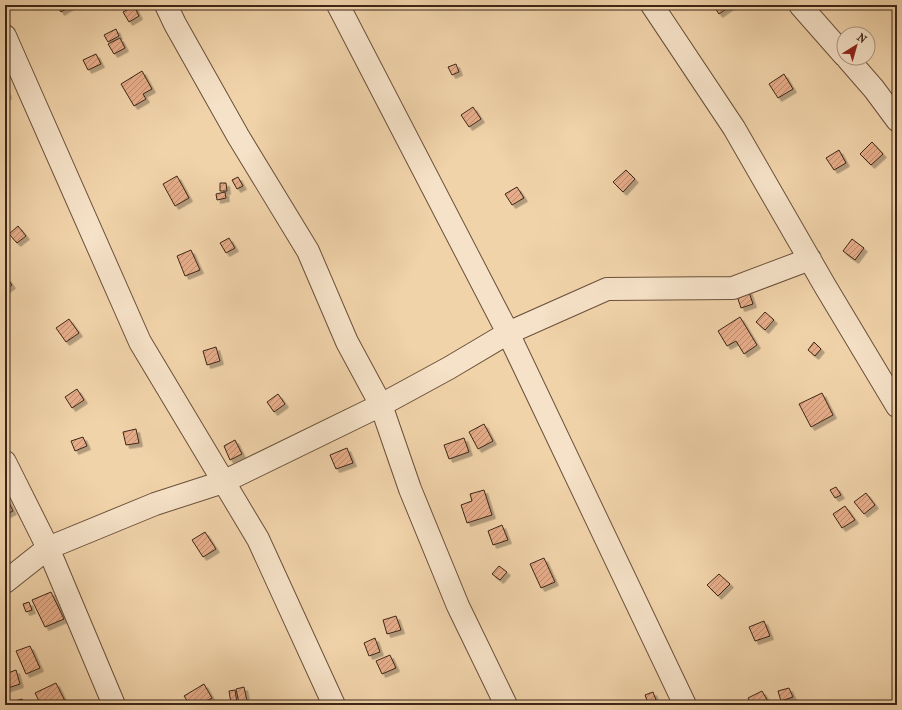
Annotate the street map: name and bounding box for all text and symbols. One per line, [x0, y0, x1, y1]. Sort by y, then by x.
north arrow [836, 26, 876, 66]
text: N [854, 31, 869, 47]

